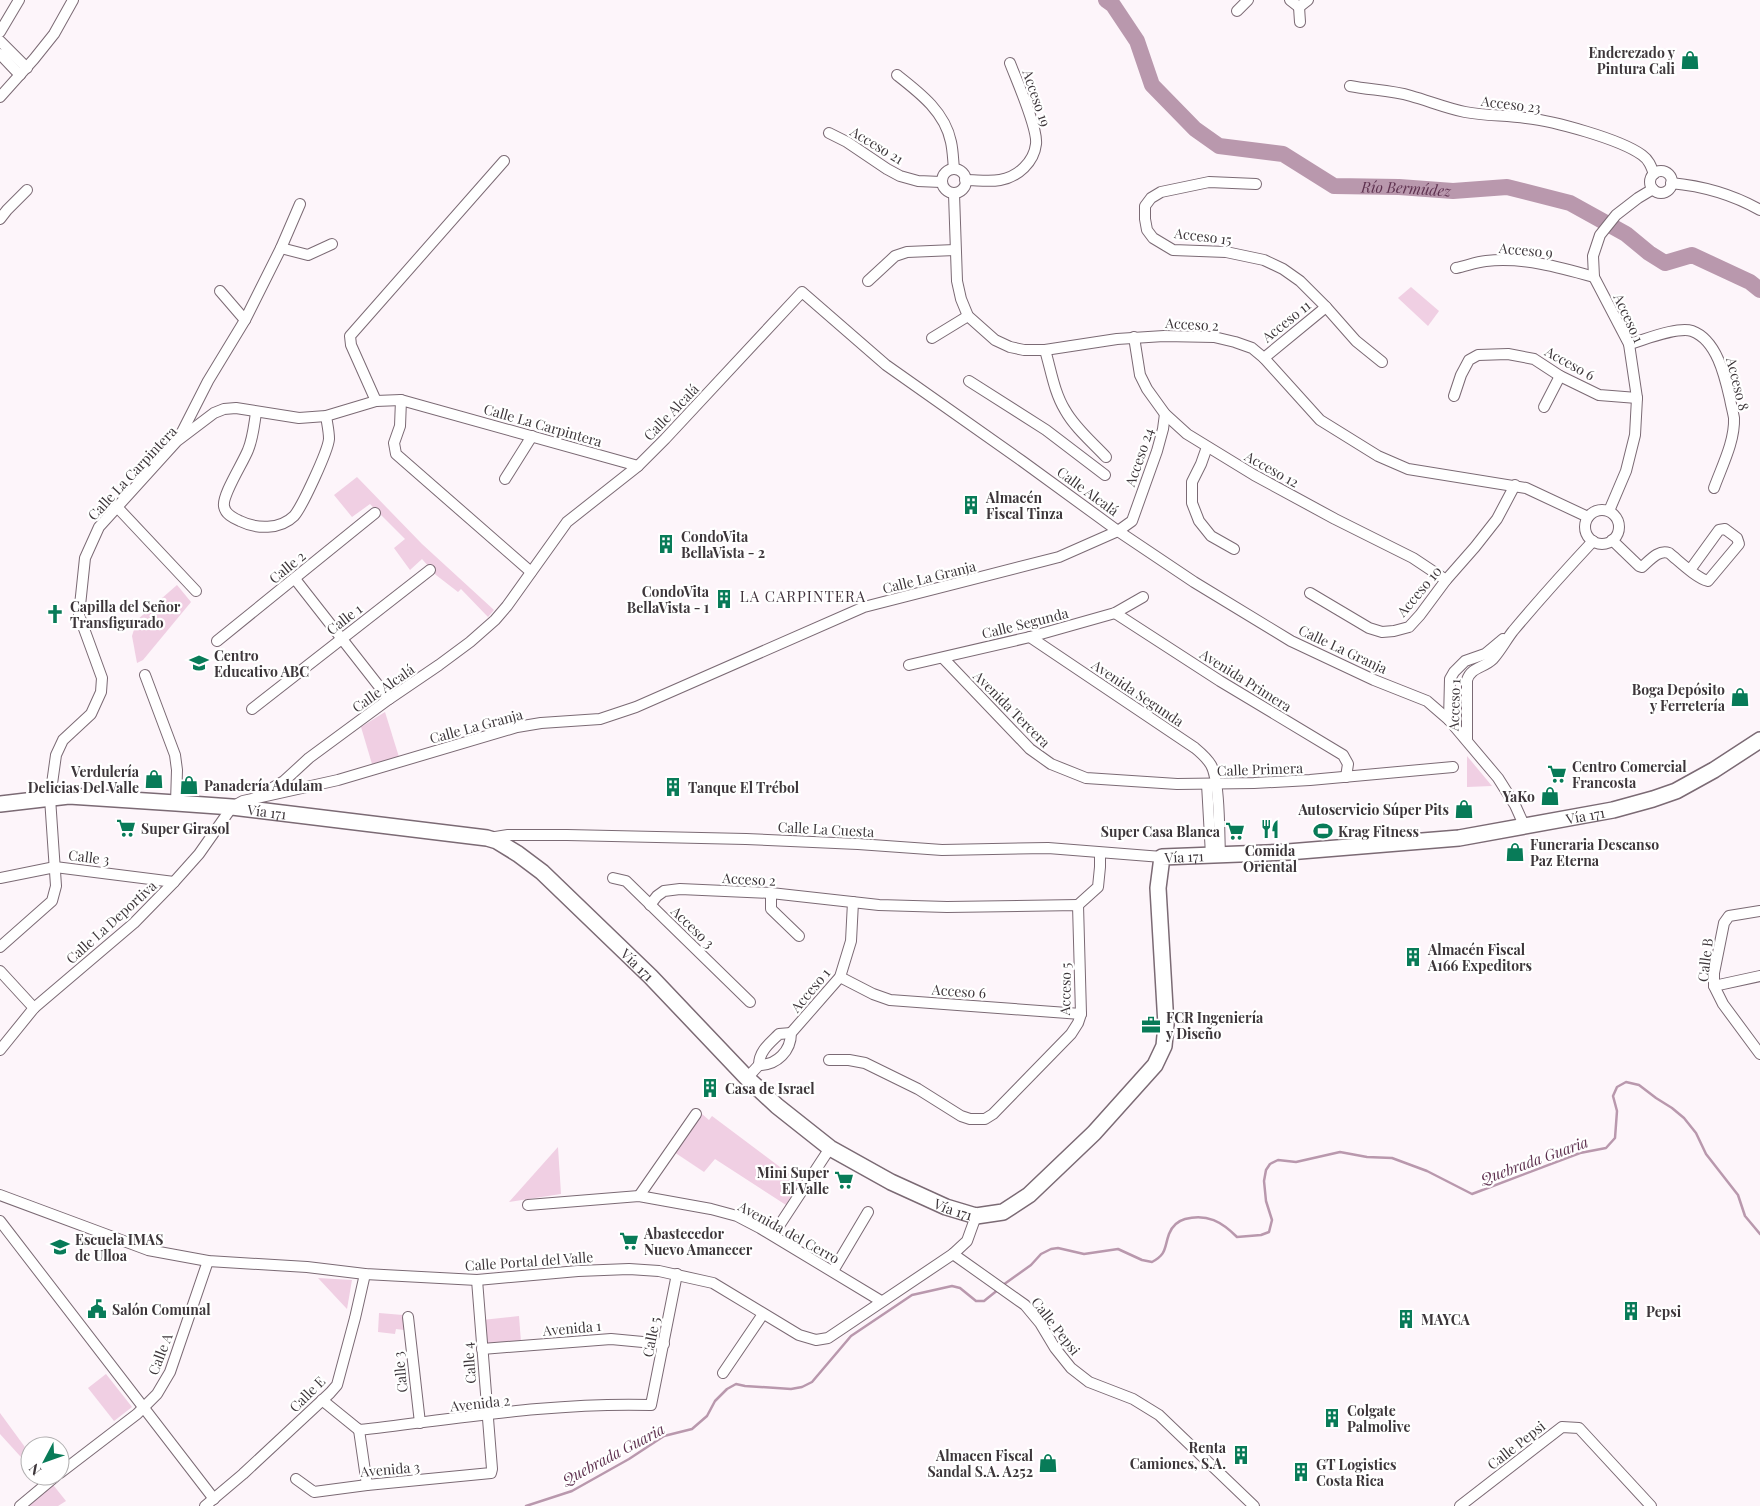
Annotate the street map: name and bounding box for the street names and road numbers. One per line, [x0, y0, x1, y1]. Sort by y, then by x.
street label: Acceso 19 [1018, 66, 1056, 129]
street label: Acceso 23 [1479, 91, 1542, 117]
street label: Acceso 21 [846, 121, 907, 168]
street label: Acceso 15 [1172, 223, 1233, 249]
street label: Acceso 9 [1497, 238, 1554, 262]
street label: Acceso 1 [1609, 289, 1649, 346]
street label: Acceso 11 [1257, 296, 1314, 347]
street label: Acceso 2 [1164, 313, 1220, 335]
street label: Acceso 6 [1541, 341, 1598, 384]
street label: Acceso 8 [1722, 354, 1754, 413]
street label: Calle Alcalá [639, 379, 703, 445]
street label: Calle La Carpintera [482, 399, 604, 451]
street label: Calle La Carpintera [83, 422, 181, 524]
street label: Acceso 24 [1120, 425, 1158, 490]
street label: Acceso 12 [1241, 446, 1303, 492]
street label: Calle Alcalá [1053, 462, 1123, 520]
street label: Calle 2 [265, 546, 309, 588]
street label: Calle La Granja [880, 556, 978, 598]
street label: Acceso 10 [1392, 562, 1446, 621]
street label: Calle 1 [322, 599, 366, 639]
street label: Calle Segunda [980, 603, 1070, 643]
street label: Calle La Granja [1296, 620, 1390, 678]
street label: Avenida Primera [1196, 644, 1295, 716]
street label: Avenida Segunda [1087, 655, 1188, 731]
street label: Calle Alcalá [348, 660, 418, 716]
street label: Avenida Tercera [969, 666, 1055, 752]
street label: Acceso 1 [1444, 679, 1464, 732]
street label: Calle La Granja [427, 704, 525, 748]
street label: Calle Primera [1217, 758, 1303, 780]
street label: Vía 171 [245, 799, 288, 823]
street label: Vía 171 [1563, 802, 1606, 828]
street label: Calle La Cuesta [777, 817, 875, 841]
street label: Calle 3 [67, 845, 111, 869]
street label: Vía 171 [1163, 846, 1204, 866]
street label: Acceso 2 [721, 868, 777, 890]
street label: Calle La Deportiva [62, 876, 160, 968]
street label: Acceso 3 [667, 901, 719, 952]
street label: Calle B [1693, 937, 1717, 983]
street label: Vía 171 [616, 943, 659, 985]
street label: Acceso 5 [1055, 962, 1075, 1017]
street label: Acceso 1 [785, 964, 834, 1017]
street label: Acceso 6 [930, 980, 987, 1002]
street label: Vía 171 [930, 1193, 975, 1224]
street label: Avenida del Cerro [734, 1196, 843, 1268]
street label: Calle Portal del Valle [464, 1247, 594, 1275]
street label: Calle Pepsi [1027, 1293, 1085, 1359]
street label: Calle 5 [638, 1315, 664, 1359]
street label: Avenida 1 [541, 1316, 602, 1340]
street label: Calle A [143, 1330, 177, 1378]
street label: Calle 4 [458, 1341, 480, 1385]
street label: Calle 3 [388, 1350, 412, 1394]
street label: Calle E [285, 1372, 329, 1416]
street label: Avenida 2 [448, 1390, 511, 1416]
street label: Calle Pepsi [1483, 1416, 1549, 1474]
street label: Avenida 3 [358, 1457, 421, 1481]

